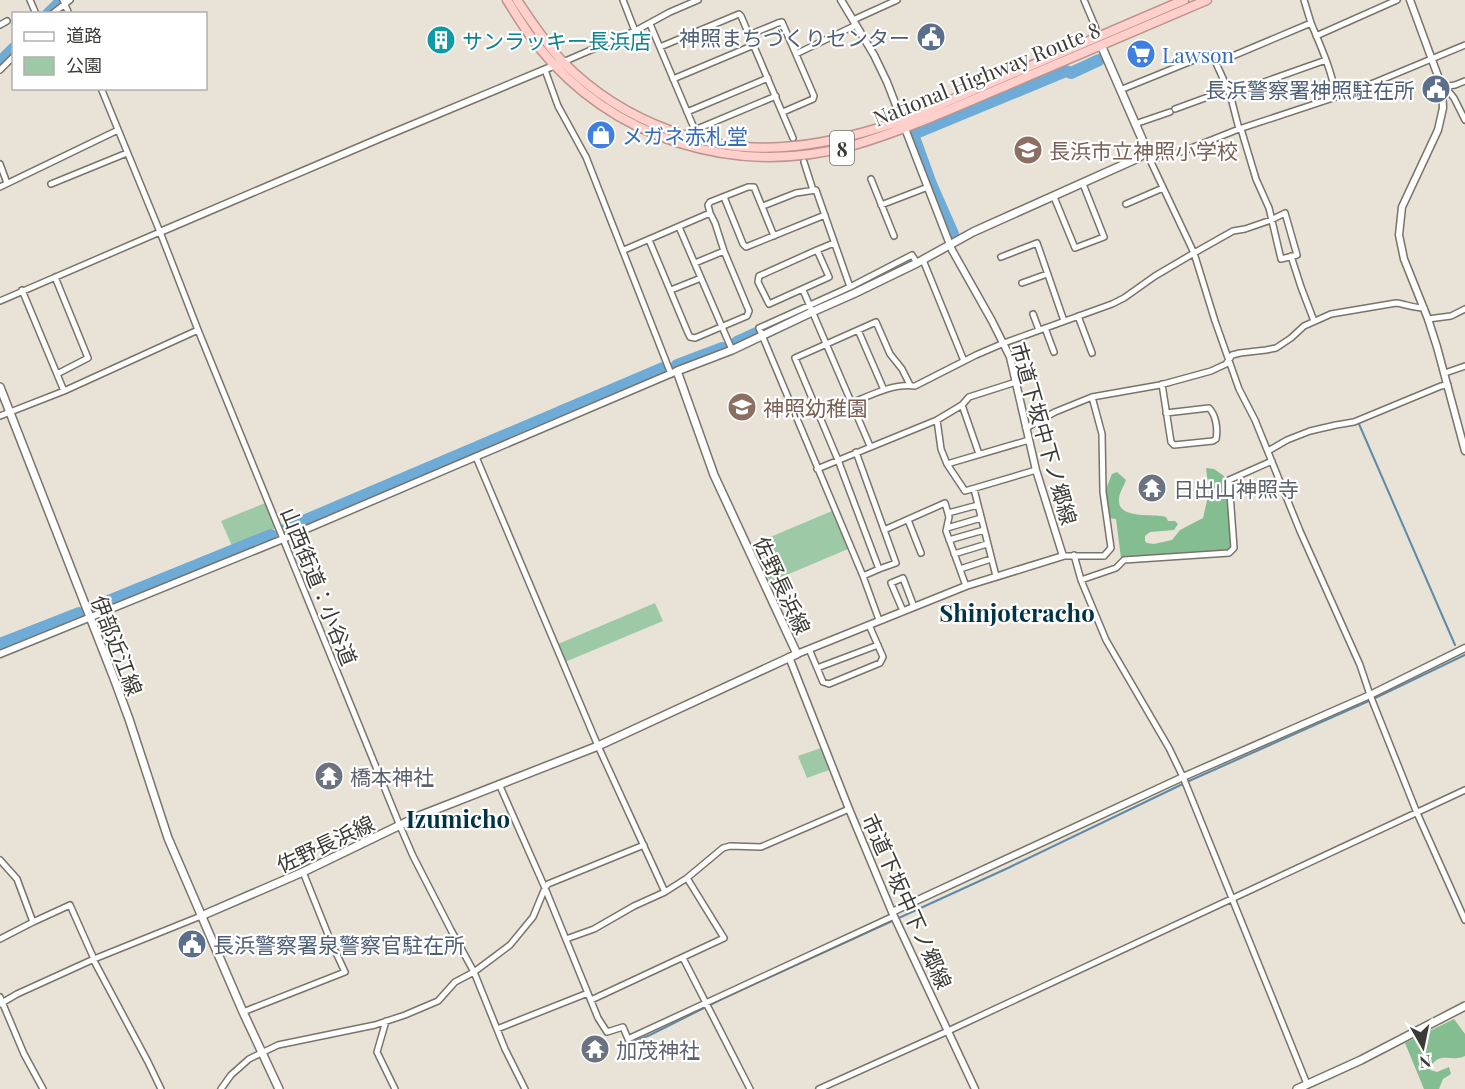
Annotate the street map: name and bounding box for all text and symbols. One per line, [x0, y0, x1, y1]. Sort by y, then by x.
legend [12, 12, 207, 90]
street label: National Highway Route 8 [868, 15, 1104, 131]
public building icon: 神照まちづくりセンター [915, 21, 947, 53]
text: 道路 [66, 23, 102, 47]
place label: 神照まちづくりセンター [679, 23, 910, 51]
building icon: サンラッキー長浜店 [425, 24, 457, 56]
place label: サンラッキー長浜店 [462, 26, 651, 54]
supermarket icon: Lawson [1125, 38, 1157, 70]
place label: Lawson [1162, 40, 1235, 68]
text: 公園 [66, 53, 102, 77]
public building icon: 長浜警察署神照駐在所 [1420, 73, 1452, 105]
place label: 長浜警察署神照駐在所 [1205, 75, 1415, 103]
shop icon: メガネ赤札堂 [585, 119, 617, 151]
place label: メガネ赤札堂 [622, 121, 748, 149]
road number: 8 [830, 131, 854, 165]
school or university icon: 長浜市立神照小学校 [1012, 134, 1044, 166]
place label: 長浜市立神照小学校 [1049, 136, 1238, 164]
street label: 市道下坂中下ノ郷線 [1005, 338, 1085, 528]
school or university icon: 神照幼稚園 [726, 391, 758, 423]
place label: 神照幼稚園 [763, 393, 868, 421]
temple icon: 日出山神照寺 [1136, 472, 1168, 504]
place label: 日出山神照寺 [1173, 474, 1299, 502]
street label: 山西街道：小谷道 [276, 503, 364, 669]
street label: 佐野長浜線 [748, 532, 818, 638]
street label: 伊部近江線 [86, 591, 150, 699]
district label: Shinjoteracho [939, 596, 1095, 628]
temple icon: 橋本神社 [313, 760, 345, 792]
place label: 橋本神社 [350, 762, 434, 790]
district label: Izumicho [406, 802, 510, 834]
street label: 佐野長浜線 [272, 808, 378, 878]
street label: 市道下坂中下ノ郷線 [857, 809, 959, 993]
public building icon: 長浜警察署泉警察官駐在所 [176, 928, 208, 960]
place label: 長浜警察署泉警察官駐在所 [213, 930, 465, 958]
north arrow [1393, 1017, 1453, 1077]
temple icon: 加茂神社 [579, 1033, 611, 1065]
place label: 加茂神社 [616, 1035, 700, 1063]
text: N [1418, 1051, 1433, 1074]

